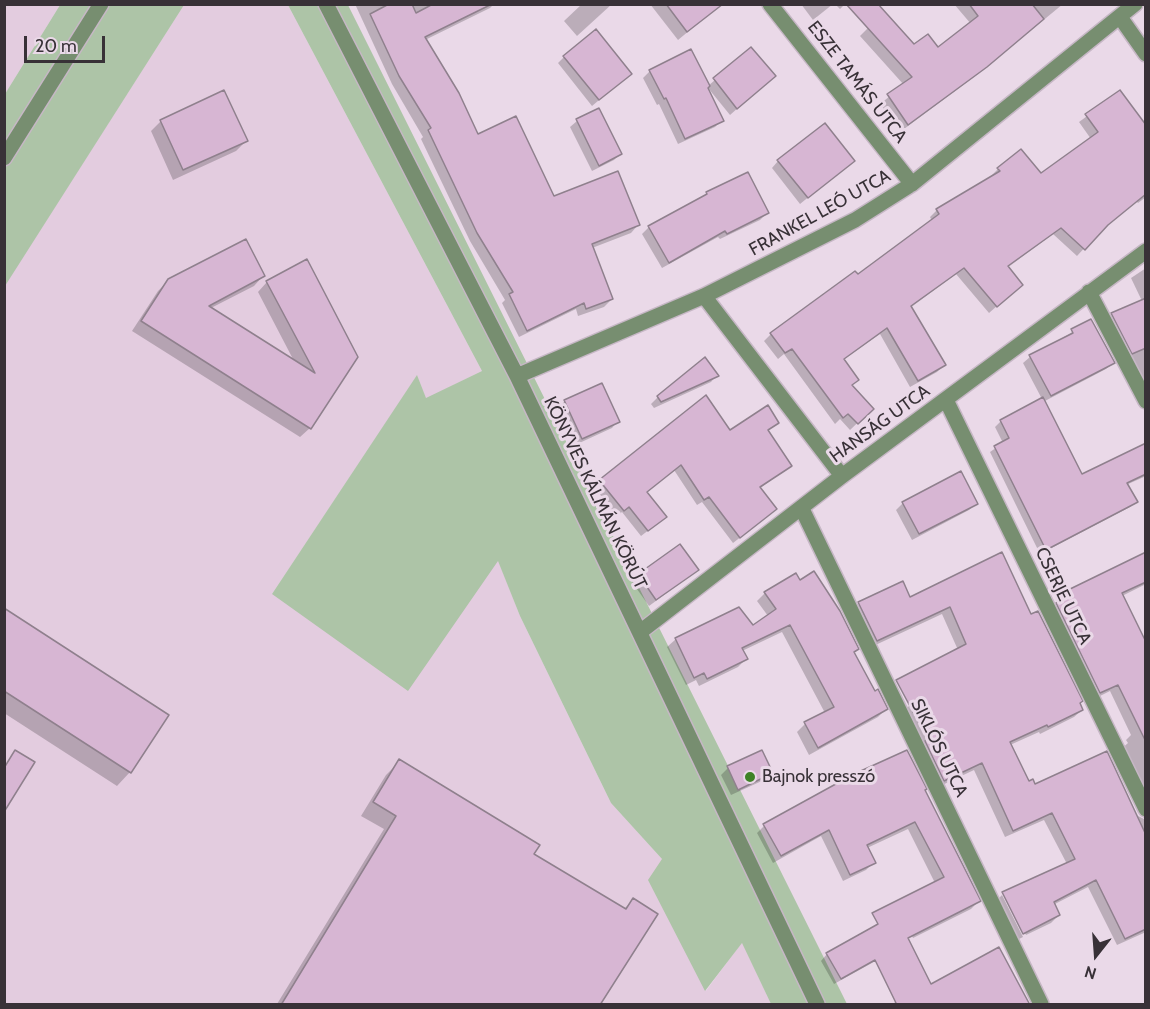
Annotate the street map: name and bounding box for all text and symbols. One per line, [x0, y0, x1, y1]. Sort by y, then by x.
street label: ESZE TAMÁS UTCA [803, 17, 911, 147]
scale bar [27, 24, 108, 62]
text: 20 m [35, 35, 77, 57]
street label: FRANKEL LEÓ UTCA [746, 165, 894, 261]
street label: HANSÁG UTCA [826, 380, 934, 468]
street label: KÖNYVES KÁLMÁN KÖRÚT [539, 393, 651, 593]
street label: CSERJE UTCA [1030, 544, 1096, 648]
street label: SIKLÓS UTCA [906, 695, 972, 801]
place label: Bajnok presszó [762, 766, 875, 788]
marker: Bajnok presszó [743, 770, 757, 784]
north arrow [1066, 925, 1126, 985]
text: N [1082, 962, 1099, 983]

